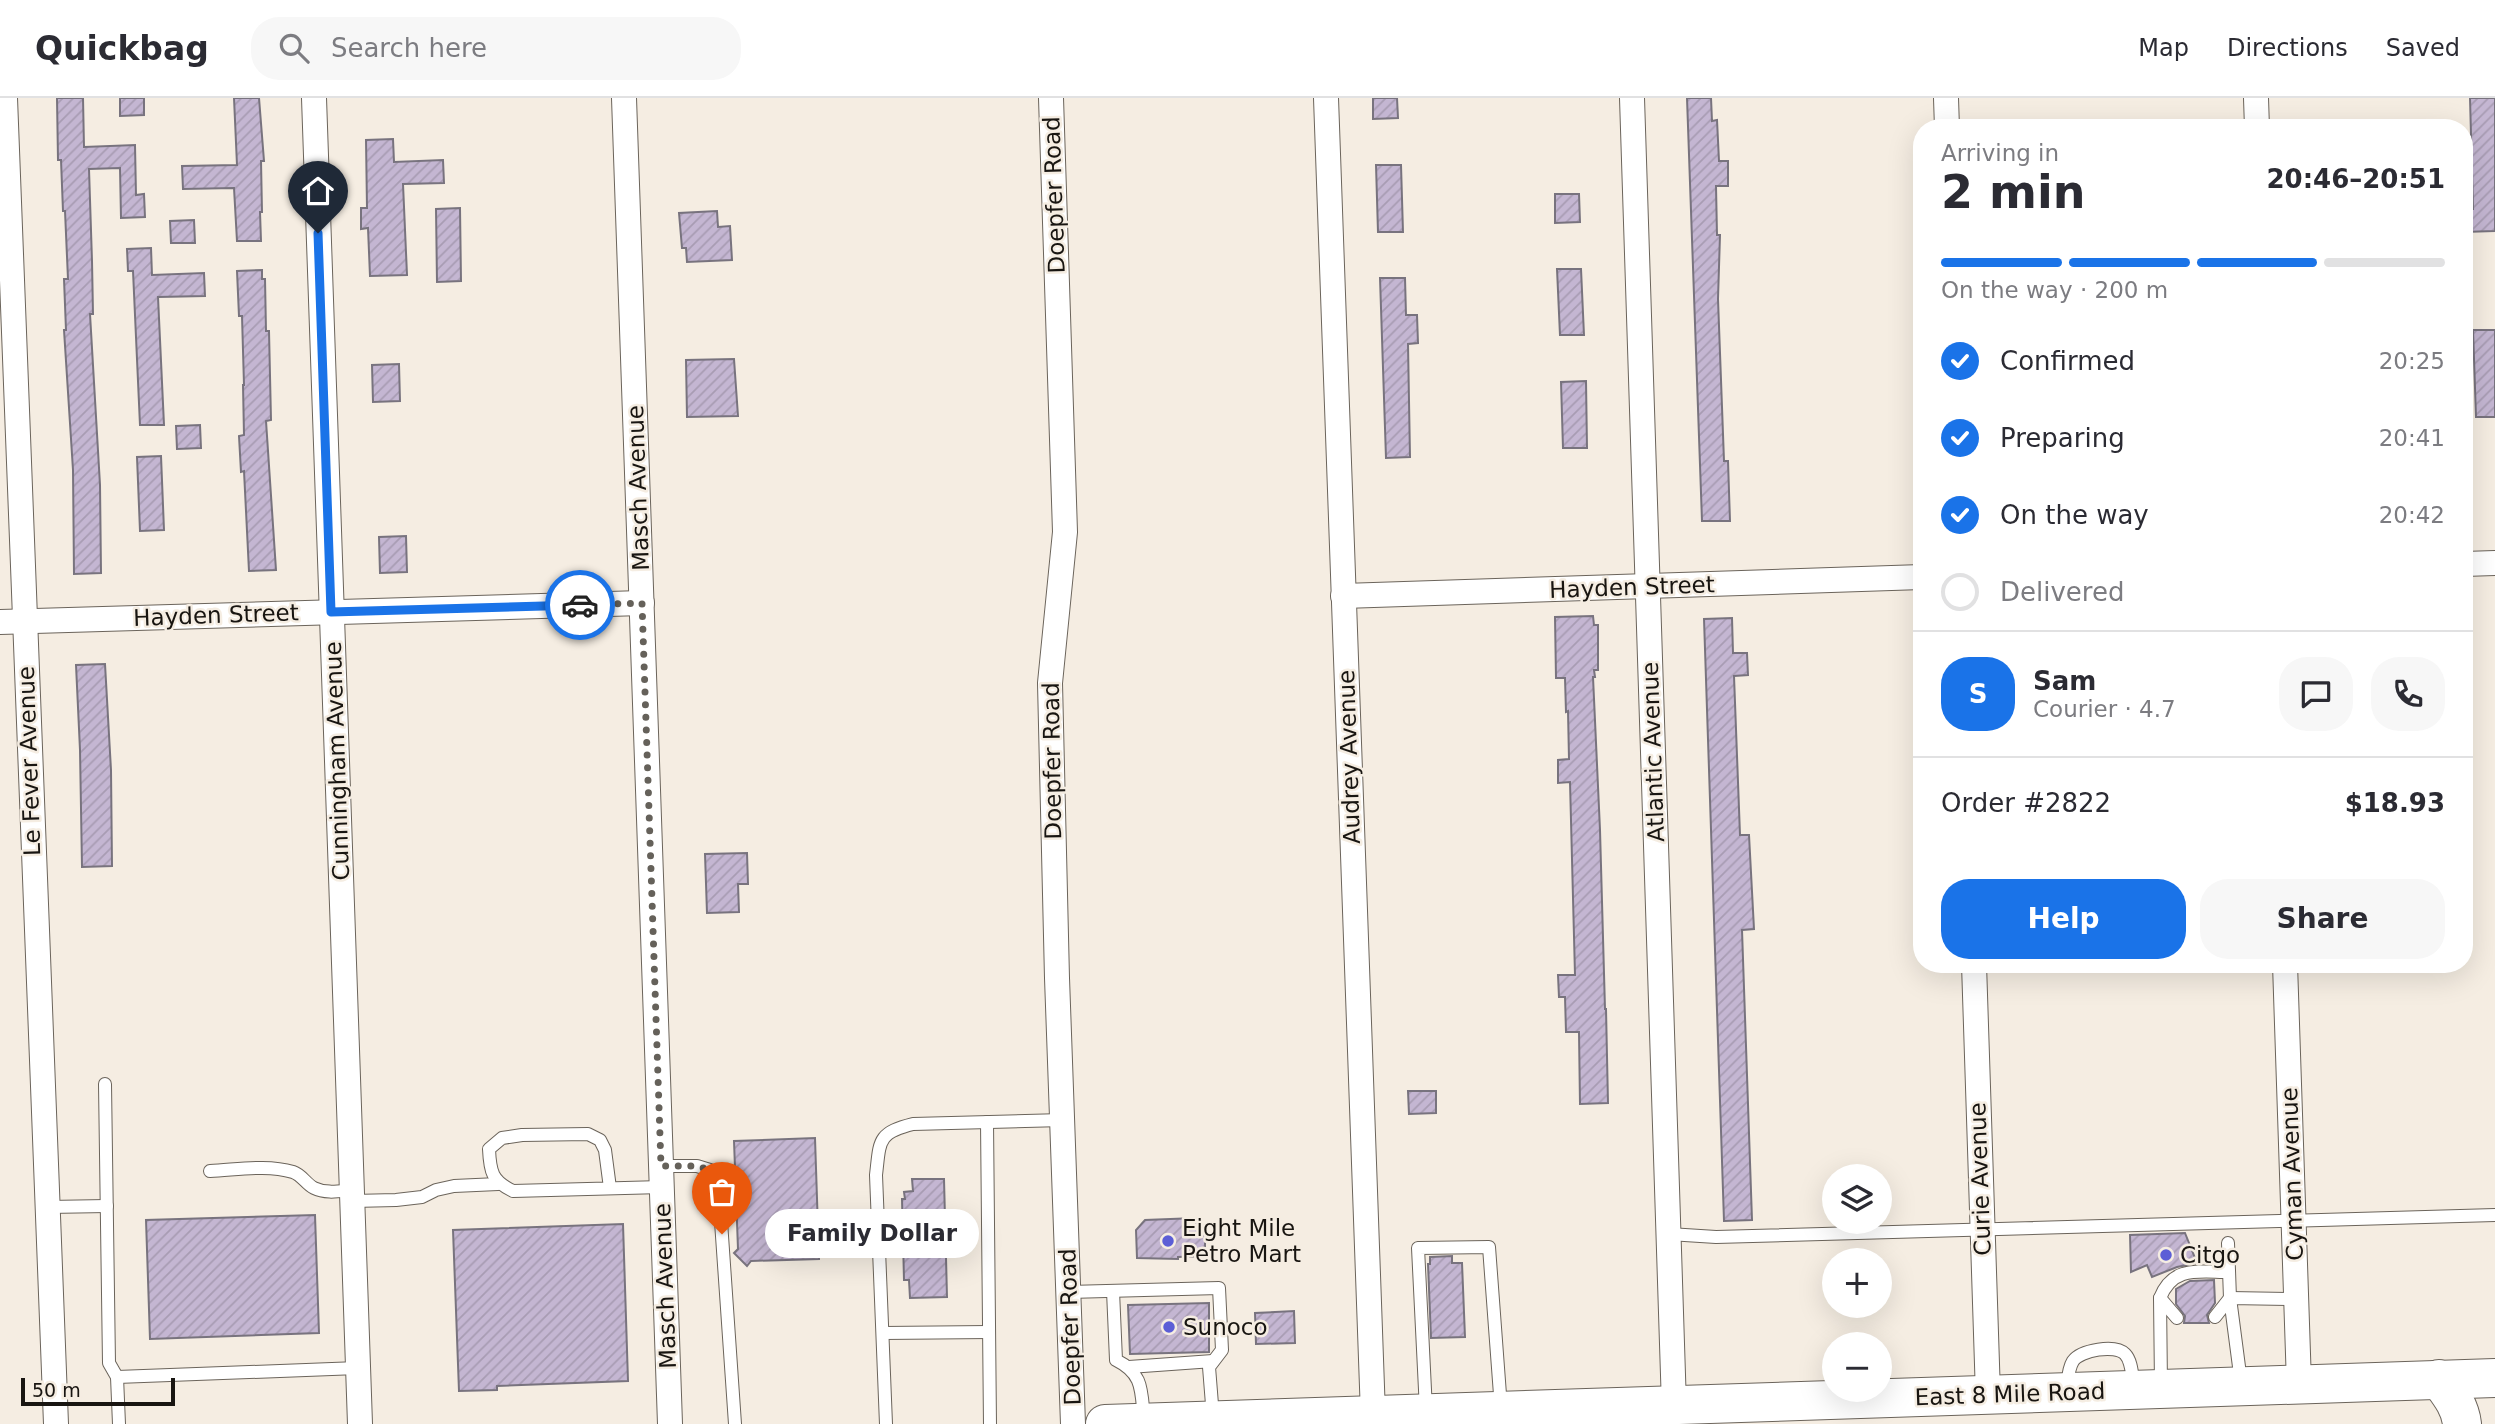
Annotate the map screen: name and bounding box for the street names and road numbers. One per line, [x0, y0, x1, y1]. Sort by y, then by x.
street label: Doepfer Road [1038, 116, 1070, 274]
street label: Masch Avenue [622, 405, 654, 571]
street label: Hayden Street [1549, 571, 1715, 603]
street label: Hayden Street [133, 599, 299, 631]
street label: Cunningham Avenue [320, 641, 354, 881]
street label: Atlantic Avenue [1637, 661, 1669, 843]
street label: Le Fever Avenue [13, 666, 45, 856]
street label: Audrey Avenue [1333, 669, 1365, 845]
street label: Doepfer Road [1038, 682, 1066, 840]
street label: Cyman Avenue [2276, 1087, 2308, 1261]
street label: Curie Avenue [1964, 1102, 1996, 1256]
street label: Masch Avenue [649, 1203, 681, 1369]
street label: Doepfer Road [1054, 1248, 1086, 1406]
street label: East 8 Mile Road [1914, 1378, 2106, 1410]

